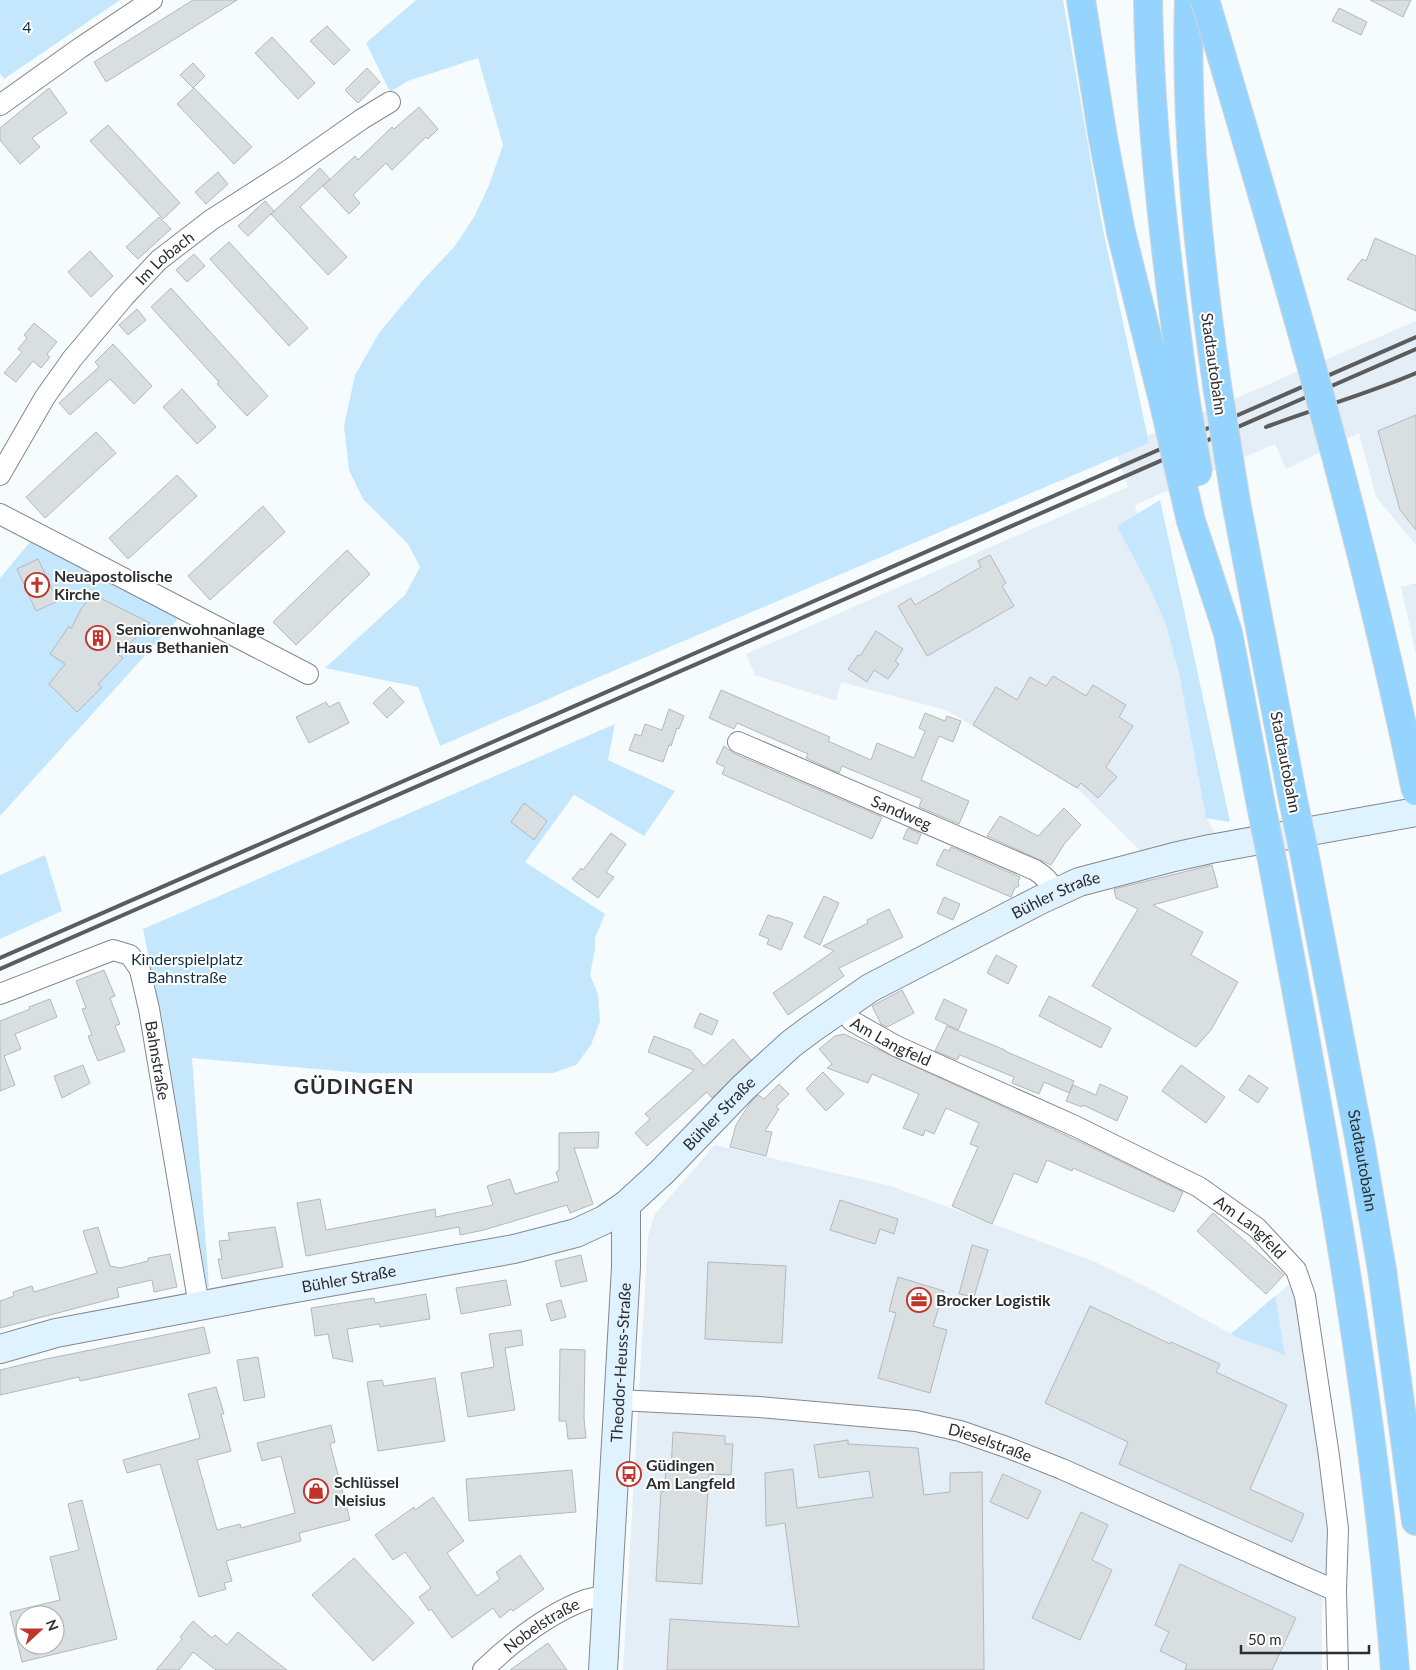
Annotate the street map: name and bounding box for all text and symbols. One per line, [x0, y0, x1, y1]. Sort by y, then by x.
park label: 4 [22, 17, 32, 36]
street label: Im Lobach [131, 227, 197, 288]
street label: Stadtautobahn [1198, 312, 1231, 416]
place label: Neuapostolische Kirche [54, 566, 173, 603]
church icon: Neuapostolische Kirche [24, 572, 50, 598]
place label: Seniorenwohnanlage Haus Bethanien [116, 619, 265, 656]
building icon: Seniorenwohnanlage Haus Bethanien [85, 625, 111, 651]
street label: Stadtautobahn [1267, 709, 1306, 814]
street label: Sandweg [869, 791, 935, 833]
street label: Bühler Straße [1008, 867, 1102, 922]
park label: Kinderspielplatz Bahnstraße [131, 949, 243, 986]
street label: Am Langfeld [847, 1012, 934, 1069]
street label: Bahnstraße [142, 1019, 174, 1101]
street label: Bühler Straße [678, 1072, 758, 1154]
district label: GÜDINGEN [294, 1073, 414, 1098]
street label: Stadtautobahn [1345, 1108, 1382, 1213]
street label: Am Langfeld [1211, 1191, 1290, 1262]
street label: Bühler Straße [300, 1260, 397, 1296]
street label: Theodor-Heuss-Straße [606, 1282, 634, 1443]
office icon: Brocker Logistik [906, 1287, 932, 1313]
place label: Brocker Logistik [936, 1290, 1051, 1309]
street label: Dieselstraße [947, 1419, 1035, 1465]
place label: Güdingen Am Langfeld [645, 1455, 735, 1492]
bus stop icon: Güdingen Am Langfeld [616, 1461, 642, 1487]
place label: Schlüssel Neisius [334, 1472, 399, 1509]
shop icon: Schlüssel Neisius [303, 1478, 329, 1504]
street label: Nobelstraße [499, 1594, 582, 1656]
north arrow [15, 1605, 65, 1655]
text: N [43, 1617, 62, 1633]
scale bar [1241, 1622, 1368, 1654]
text: 50 m [1248, 1630, 1282, 1648]

